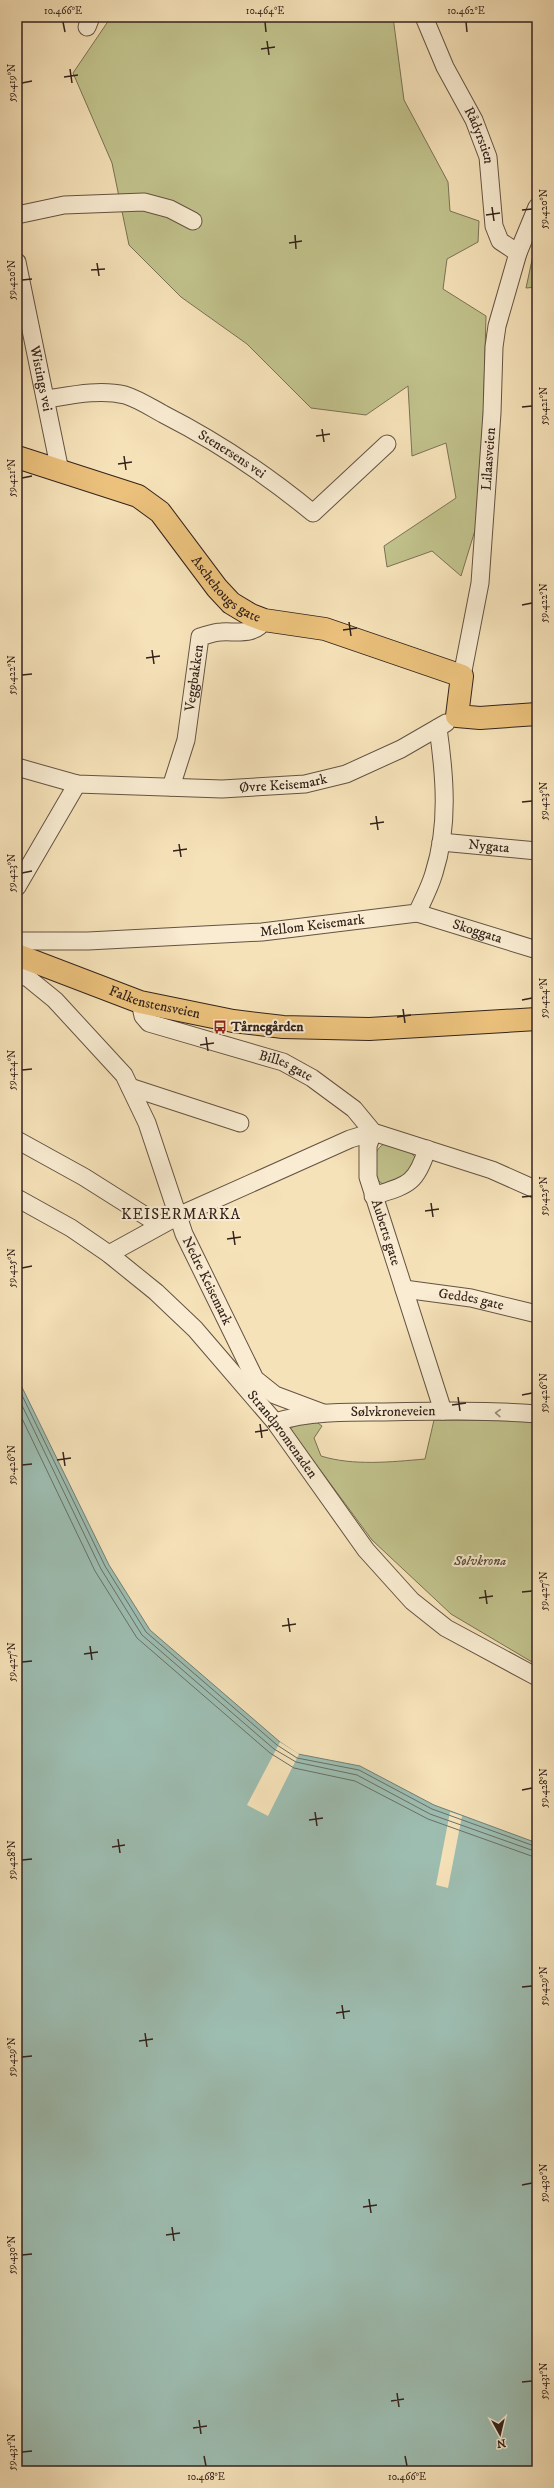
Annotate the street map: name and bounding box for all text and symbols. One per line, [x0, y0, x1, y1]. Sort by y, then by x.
text: 10.466°E [44, 5, 82, 17]
text: 10.464°E [246, 5, 284, 17]
text: 10.462°E [447, 5, 485, 17]
text: 59.419°N [6, 64, 18, 102]
street label: Rådyrstien [460, 104, 498, 165]
text: 59.420°N [538, 189, 550, 229]
text: 59.420°N [6, 260, 18, 300]
street label: Wistings vei [25, 343, 57, 413]
text: 59.421°N [538, 387, 550, 425]
street label: Stenersens vei [195, 426, 270, 483]
street label: Lilaasveien [478, 426, 500, 491]
text: 59.421°N [6, 459, 18, 497]
street label: Aschehougs gate [187, 552, 263, 627]
text: 59.422°N [538, 583, 550, 623]
street label: Veggbakken [181, 643, 208, 713]
text: 59.422°N [6, 655, 18, 695]
street label: Øvre Keisemark [239, 770, 329, 797]
text: 59.423°N [538, 782, 550, 820]
street label: Nygata [468, 836, 510, 857]
text: 59.423°N [6, 854, 18, 892]
street label: Mellom Keisemark [259, 910, 366, 941]
street label: Skoggata [450, 915, 504, 948]
text: 59.424°N [538, 978, 550, 1018]
street label: Falkenstensveien [106, 982, 203, 1023]
place label: Tårnegården [230, 1018, 304, 1036]
bus stop icon: Tårnegården [212, 1019, 228, 1035]
street label: Billes gate [257, 1046, 316, 1086]
text: 59.424°N [6, 1050, 18, 1090]
text: 59.425°N [538, 1176, 550, 1216]
street label: Auberts gate [367, 1197, 405, 1268]
district label: KEISERMARKA [121, 1205, 241, 1224]
street label: Nedre Keisemark [178, 1234, 236, 1328]
text: 59.425°N [6, 1248, 18, 1288]
street label: Geddes gate [437, 1285, 506, 1315]
text: 59.426°N [538, 1373, 550, 1413]
street label: Strandpromenaden [243, 1387, 322, 1483]
street label: Sølvkroneveien [351, 1402, 436, 1421]
one-way arrow [495, 1408, 501, 1417]
text: 59.426°N [6, 1445, 18, 1485]
park label: Sølvkrona [453, 1552, 506, 1570]
text: 59.427°N [538, 1571, 550, 1611]
text: 59.427°N [6, 1642, 18, 1682]
text: 59.428°N [538, 1768, 550, 1808]
text: 59.428°N [6, 1840, 18, 1880]
text: 59.429°N [538, 1966, 550, 2006]
text: 59.429°N [6, 2037, 18, 2077]
text: 59.430°N [538, 2164, 550, 2202]
text: 59.430°N [6, 2236, 18, 2274]
text: 59.431°N [538, 2363, 550, 2400]
north arrow [480, 2414, 520, 2454]
text: 59.431°N [6, 2434, 18, 2471]
text: N [496, 2435, 507, 2450]
text: 10.468°E [187, 2471, 225, 2483]
text: 10.466°E [388, 2471, 426, 2483]

